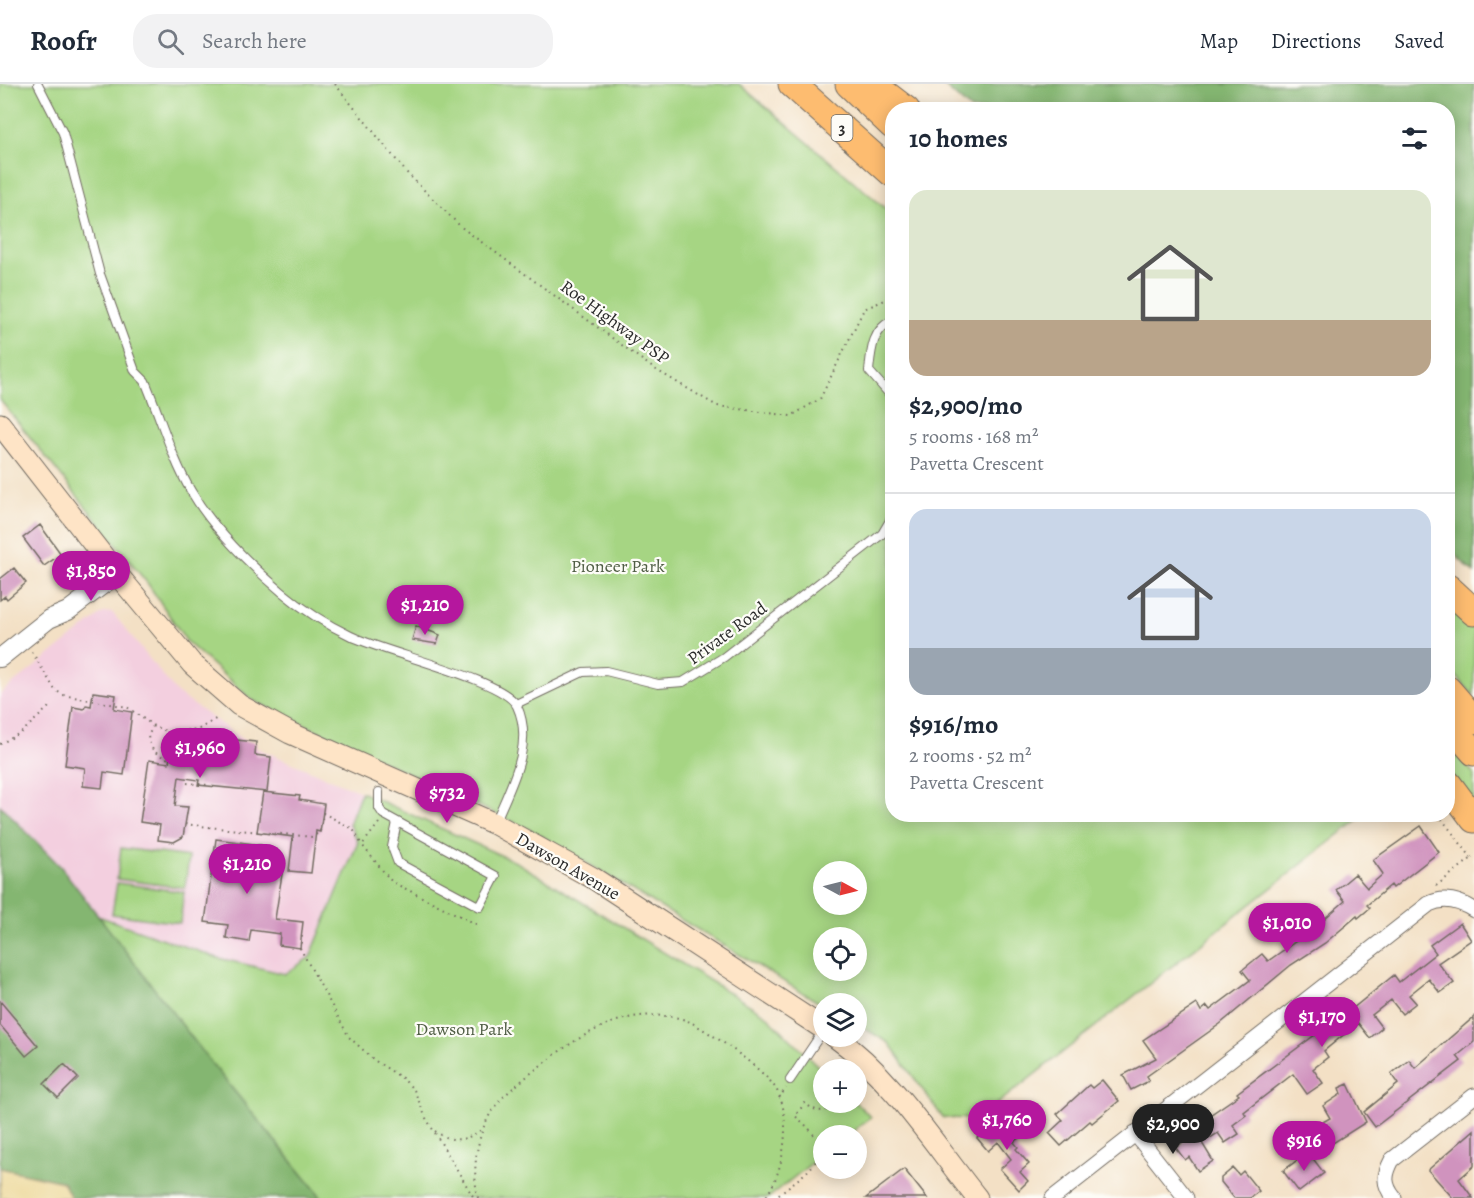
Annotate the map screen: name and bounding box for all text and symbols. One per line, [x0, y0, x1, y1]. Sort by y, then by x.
search box [133, 14, 553, 68]
text: Roofr [30, 22, 97, 60]
icon: search [154, 25, 187, 58]
text: Search here [202, 26, 307, 56]
text: Map [1200, 27, 1238, 55]
text: Directions [1271, 27, 1361, 55]
text: Saved [1394, 27, 1444, 55]
road number: 3 [832, 115, 852, 141]
text: 10 homes [909, 121, 1008, 156]
icon: filters [1398, 122, 1431, 155]
icon: home [1116, 229, 1224, 337]
street label: Roe Highway PSP [556, 274, 674, 370]
text: $2,900/mo [909, 388, 1023, 423]
text: 5 rooms · 168 m² [909, 423, 1038, 450]
text: Pavetta Crescent [909, 450, 1044, 477]
icon: home [1116, 548, 1224, 656]
pin: $1,850 [42, 551, 140, 602]
park label: Pioneer Park [571, 554, 665, 578]
text: $1,850 [66, 557, 116, 584]
pin: $1,210 [376, 585, 474, 636]
text: $1,210 [401, 591, 449, 618]
street label: Private Road [682, 596, 772, 670]
text: $916/mo [909, 707, 998, 742]
pin: $1,960 [151, 728, 249, 779]
text: $1,960 [175, 734, 225, 761]
text: 2 rooms · 52 m² [909, 742, 1032, 769]
text: Pavetta Crescent [909, 769, 1044, 796]
pin: $732 [411, 773, 483, 824]
text: $732 [429, 779, 465, 806]
street label: Dawson Avenue [511, 826, 625, 906]
pin: $1,210 [198, 844, 296, 895]
text: $1,210 [223, 850, 271, 877]
north arrow [813, 861, 867, 915]
map controls [813, 861, 867, 1179]
pin: $1,010 [1238, 903, 1336, 954]
text: $1,010 [1262, 909, 1312, 936]
button: locate [813, 927, 867, 981]
button: layers [813, 993, 867, 1047]
pin: $1,170 [1273, 997, 1371, 1048]
text: $1,170 [1298, 1003, 1346, 1030]
park label: Dawson Park [416, 1017, 512, 1041]
button: + [813, 1059, 867, 1113]
pin: $1,760 [958, 1100, 1056, 1151]
pin: $2,900 [1124, 1104, 1222, 1155]
text: $1,760 [982, 1106, 1032, 1133]
text: $2,900 [1146, 1110, 1200, 1137]
pin: $916 [1268, 1121, 1340, 1172]
button: − [813, 1125, 867, 1179]
text: $916 [1286, 1127, 1322, 1154]

